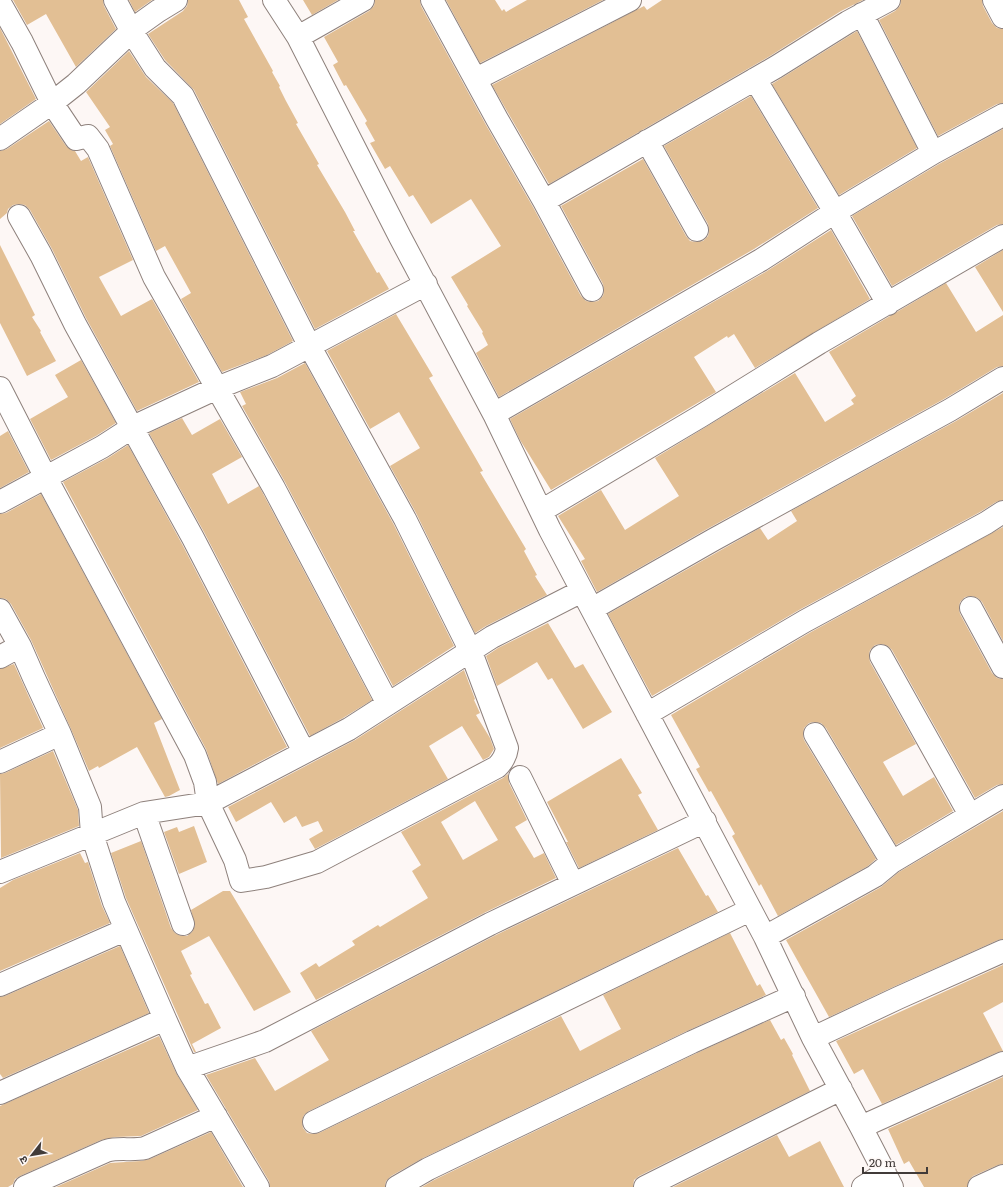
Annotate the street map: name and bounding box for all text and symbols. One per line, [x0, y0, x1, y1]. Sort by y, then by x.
north arrow [12, 1135, 52, 1175]
scale bar [863, 1149, 927, 1175]
text: उ [14, 1153, 31, 1168]
text: 20 m [869, 1153, 896, 1171]

